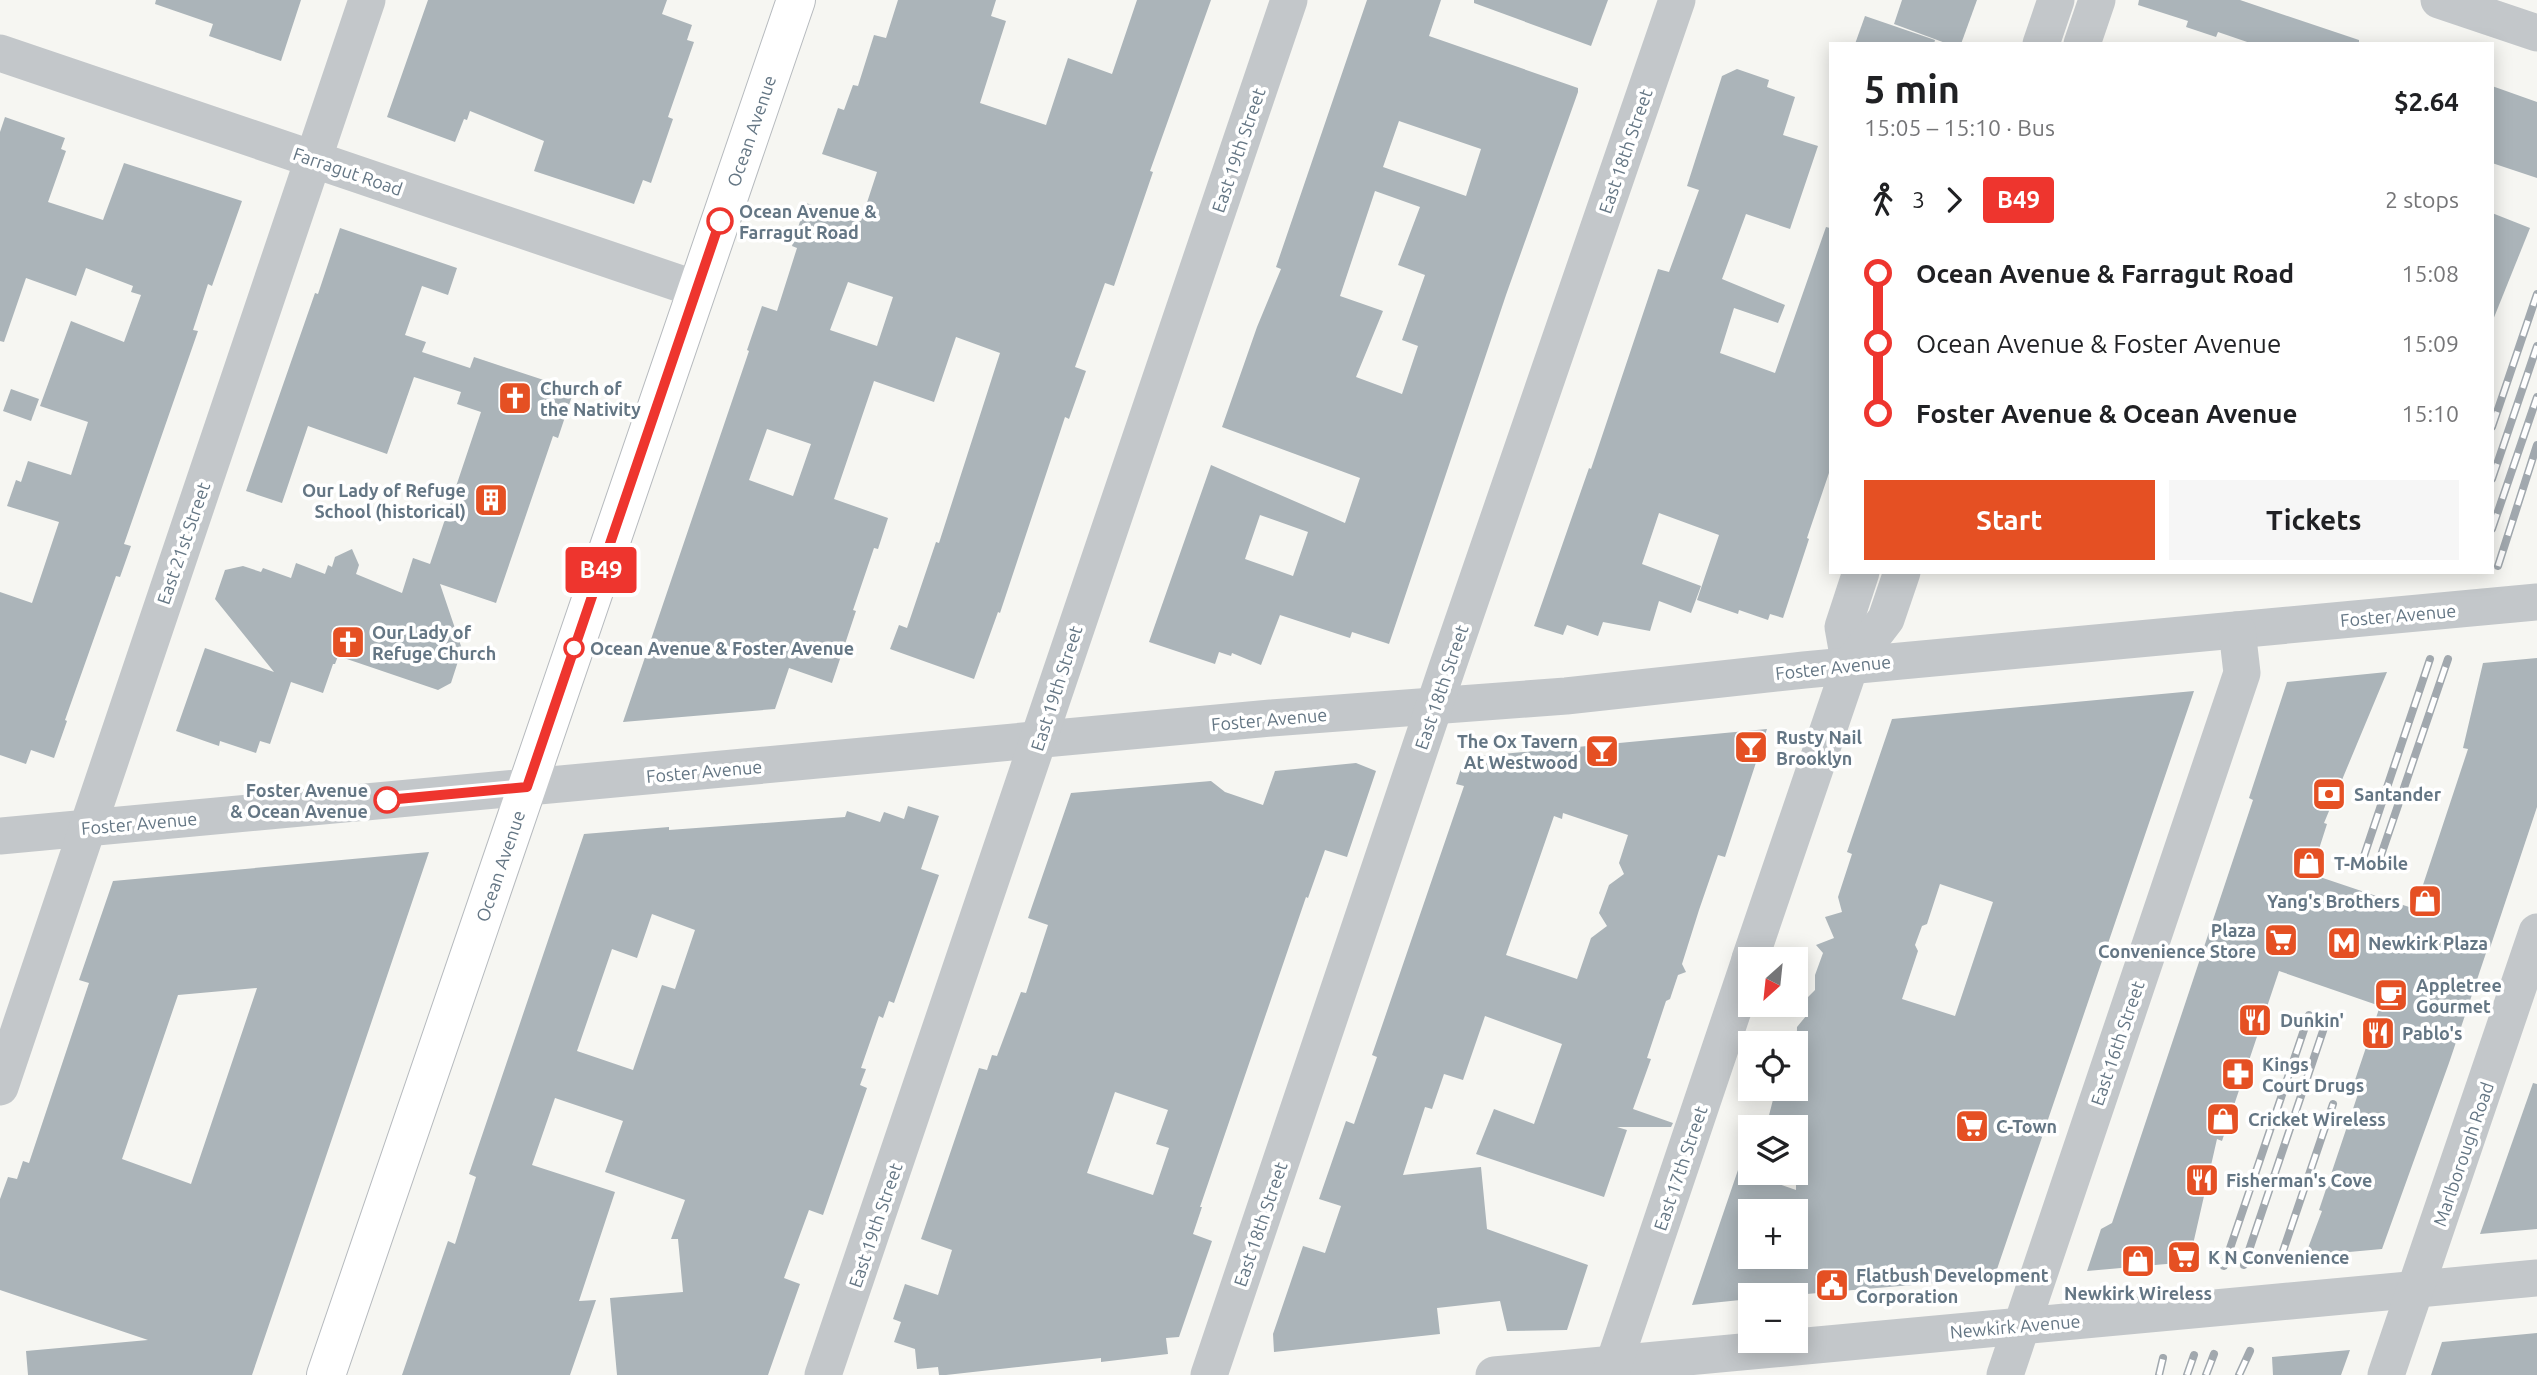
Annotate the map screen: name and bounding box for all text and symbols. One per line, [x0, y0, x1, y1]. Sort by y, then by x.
text: 5 min [1864, 68, 1960, 110]
street label: Ocean Avenue [723, 73, 779, 189]
street label: East 19th Street [1207, 85, 1269, 215]
street label: East 18th Street [1594, 86, 1656, 216]
text: $2.64 [2394, 87, 2459, 116]
text: 15:05 – 15:10 · Bus [1864, 115, 2055, 140]
street label: Farragut Road [291, 143, 405, 199]
icon: walk [1864, 181, 1902, 219]
icon: forward [1935, 181, 1973, 219]
text: B49 [1997, 186, 2040, 213]
text: 3 [1912, 187, 1925, 212]
text: 2 stops [2385, 187, 2459, 212]
place label: Ocean Avenue & Farragut Road [739, 201, 877, 242]
marker: Ocean Avenue & Farragut Road [707, 208, 733, 234]
text: Ocean Avenue & Farragut Road [1916, 259, 2294, 288]
text: 15:08 [2401, 261, 2459, 286]
text: Ocean Avenue & Foster Avenue [1916, 329, 2281, 358]
text: 15:09 [2401, 331, 2459, 356]
place label: Church of the Nativity [540, 378, 641, 419]
church icon: Church of the Nativity [496, 379, 534, 417]
text: Foster Avenue & Ocean Avenue [1916, 399, 2297, 428]
text: 15:10 [2401, 401, 2459, 426]
street label: East 21st Street [153, 479, 213, 607]
place label: Our Lady of Refuge School (historical) [302, 480, 466, 522]
button: Start [1864, 480, 2155, 560]
button: Tickets [2169, 480, 2459, 560]
building icon: Our Lady of Refuge School (historical) [472, 481, 510, 519]
line badge: B49 [561, 547, 641, 593]
text: B49 [580, 556, 622, 583]
street label: Foster Avenue [2339, 600, 2457, 630]
place label: Our Lady of Refuge Church [372, 622, 496, 663]
street label: East 18th Street [1410, 622, 1472, 752]
church icon: Our Lady of Refuge Church [329, 623, 367, 661]
street label: East 19th Street [1026, 623, 1086, 753]
marker: Ocean Avenue & Foster Avenue [564, 638, 584, 658]
place label: Ocean Avenue & Foster Avenue [590, 638, 854, 658]
street label: Foster Avenue [1774, 651, 1892, 683]
street label: Foster Avenue [1210, 704, 1328, 734]
place label: Rusty Nail Brooklyn [1776, 727, 1863, 768]
bar icon: Rusty Nail Brooklyn [1732, 728, 1770, 766]
place label: The Ox Tavern At Westwood [1457, 731, 1578, 772]
bar icon: The Ox Tavern At Westwood [1583, 732, 1621, 770]
street label: Foster Avenue [645, 756, 763, 786]
bank icon: Santander [2310, 775, 2348, 813]
place label: Foster Avenue & Ocean Avenue [230, 780, 368, 821]
place label: Santander [2354, 784, 2442, 804]
marker: Foster Avenue & Ocean Avenue [374, 787, 400, 813]
street label: Foster Avenue [80, 808, 198, 838]
street label: Ocean Avenue [472, 808, 528, 924]
shop icon: T-Mobile [2290, 844, 2328, 882]
place label: T-Mobile [2334, 853, 2408, 873]
shop icon: Yang's Brothers [2406, 882, 2444, 920]
place label: Yang's Brothers [2267, 891, 2400, 911]
place label: Plaza Convenience Store [2098, 920, 2256, 961]
supermarket icon: Plaza Convenience Store [2262, 921, 2300, 959]
metro station icon: Newkirk Plaza [2325, 924, 2363, 962]
place label: Newkirk Plaza [2368, 933, 2488, 953]
north arrow [1738, 947, 1808, 1017]
map controls [1738, 947, 1808, 1353]
place label: Appletree Gourmet [2416, 975, 2502, 1016]
cafe icon: Appletree Gourmet [2372, 976, 2410, 1014]
street label: East 16th Street [2086, 978, 2148, 1108]
restaurant icon: Dunkin' [2236, 1001, 2274, 1039]
place label: Dunkin' [2280, 1010, 2344, 1030]
restaurant icon: Pablo's [2359, 1014, 2397, 1052]
place label: Pablo's [2402, 1023, 2463, 1043]
button: locate [1738, 1031, 1808, 1101]
place label: Kings Court Drugs [2262, 1054, 2364, 1095]
pharmacy icon: Kings Court Drugs [2219, 1055, 2257, 1093]
street label: Marlborough Road [2429, 1079, 2497, 1229]
shop icon: Cricket Wireless [2204, 1100, 2242, 1138]
street label: East 17th Street [1649, 1103, 1711, 1233]
supermarket icon: C-Town [1953, 1107, 1991, 1145]
place label: Cricket Wireless [2248, 1109, 2386, 1129]
button: layers [1738, 1115, 1808, 1185]
place label: C-Town [1996, 1116, 2057, 1136]
street label: East 18th Street [1229, 1159, 1291, 1289]
street label: East 19th Street [844, 1160, 906, 1290]
restaurant icon: Fisherman's Cove [2183, 1161, 2221, 1199]
place label: Fisherman's Cove [2226, 1170, 2372, 1190]
button: + [1738, 1199, 1808, 1269]
supermarket icon: K N Convenience [2165, 1238, 2203, 1276]
shop icon: Newkirk Wireless [2119, 1242, 2157, 1280]
place label: K N Convenience [2208, 1247, 2350, 1267]
place label: Flatbush Development Corporation [1856, 1265, 2049, 1306]
public building icon: Flatbush Development Corporation [1813, 1266, 1851, 1304]
button: − [1738, 1283, 1808, 1353]
place label: Newkirk Wireless [2064, 1283, 2212, 1303]
street label: Newkirk Avenue [1949, 1310, 2081, 1342]

